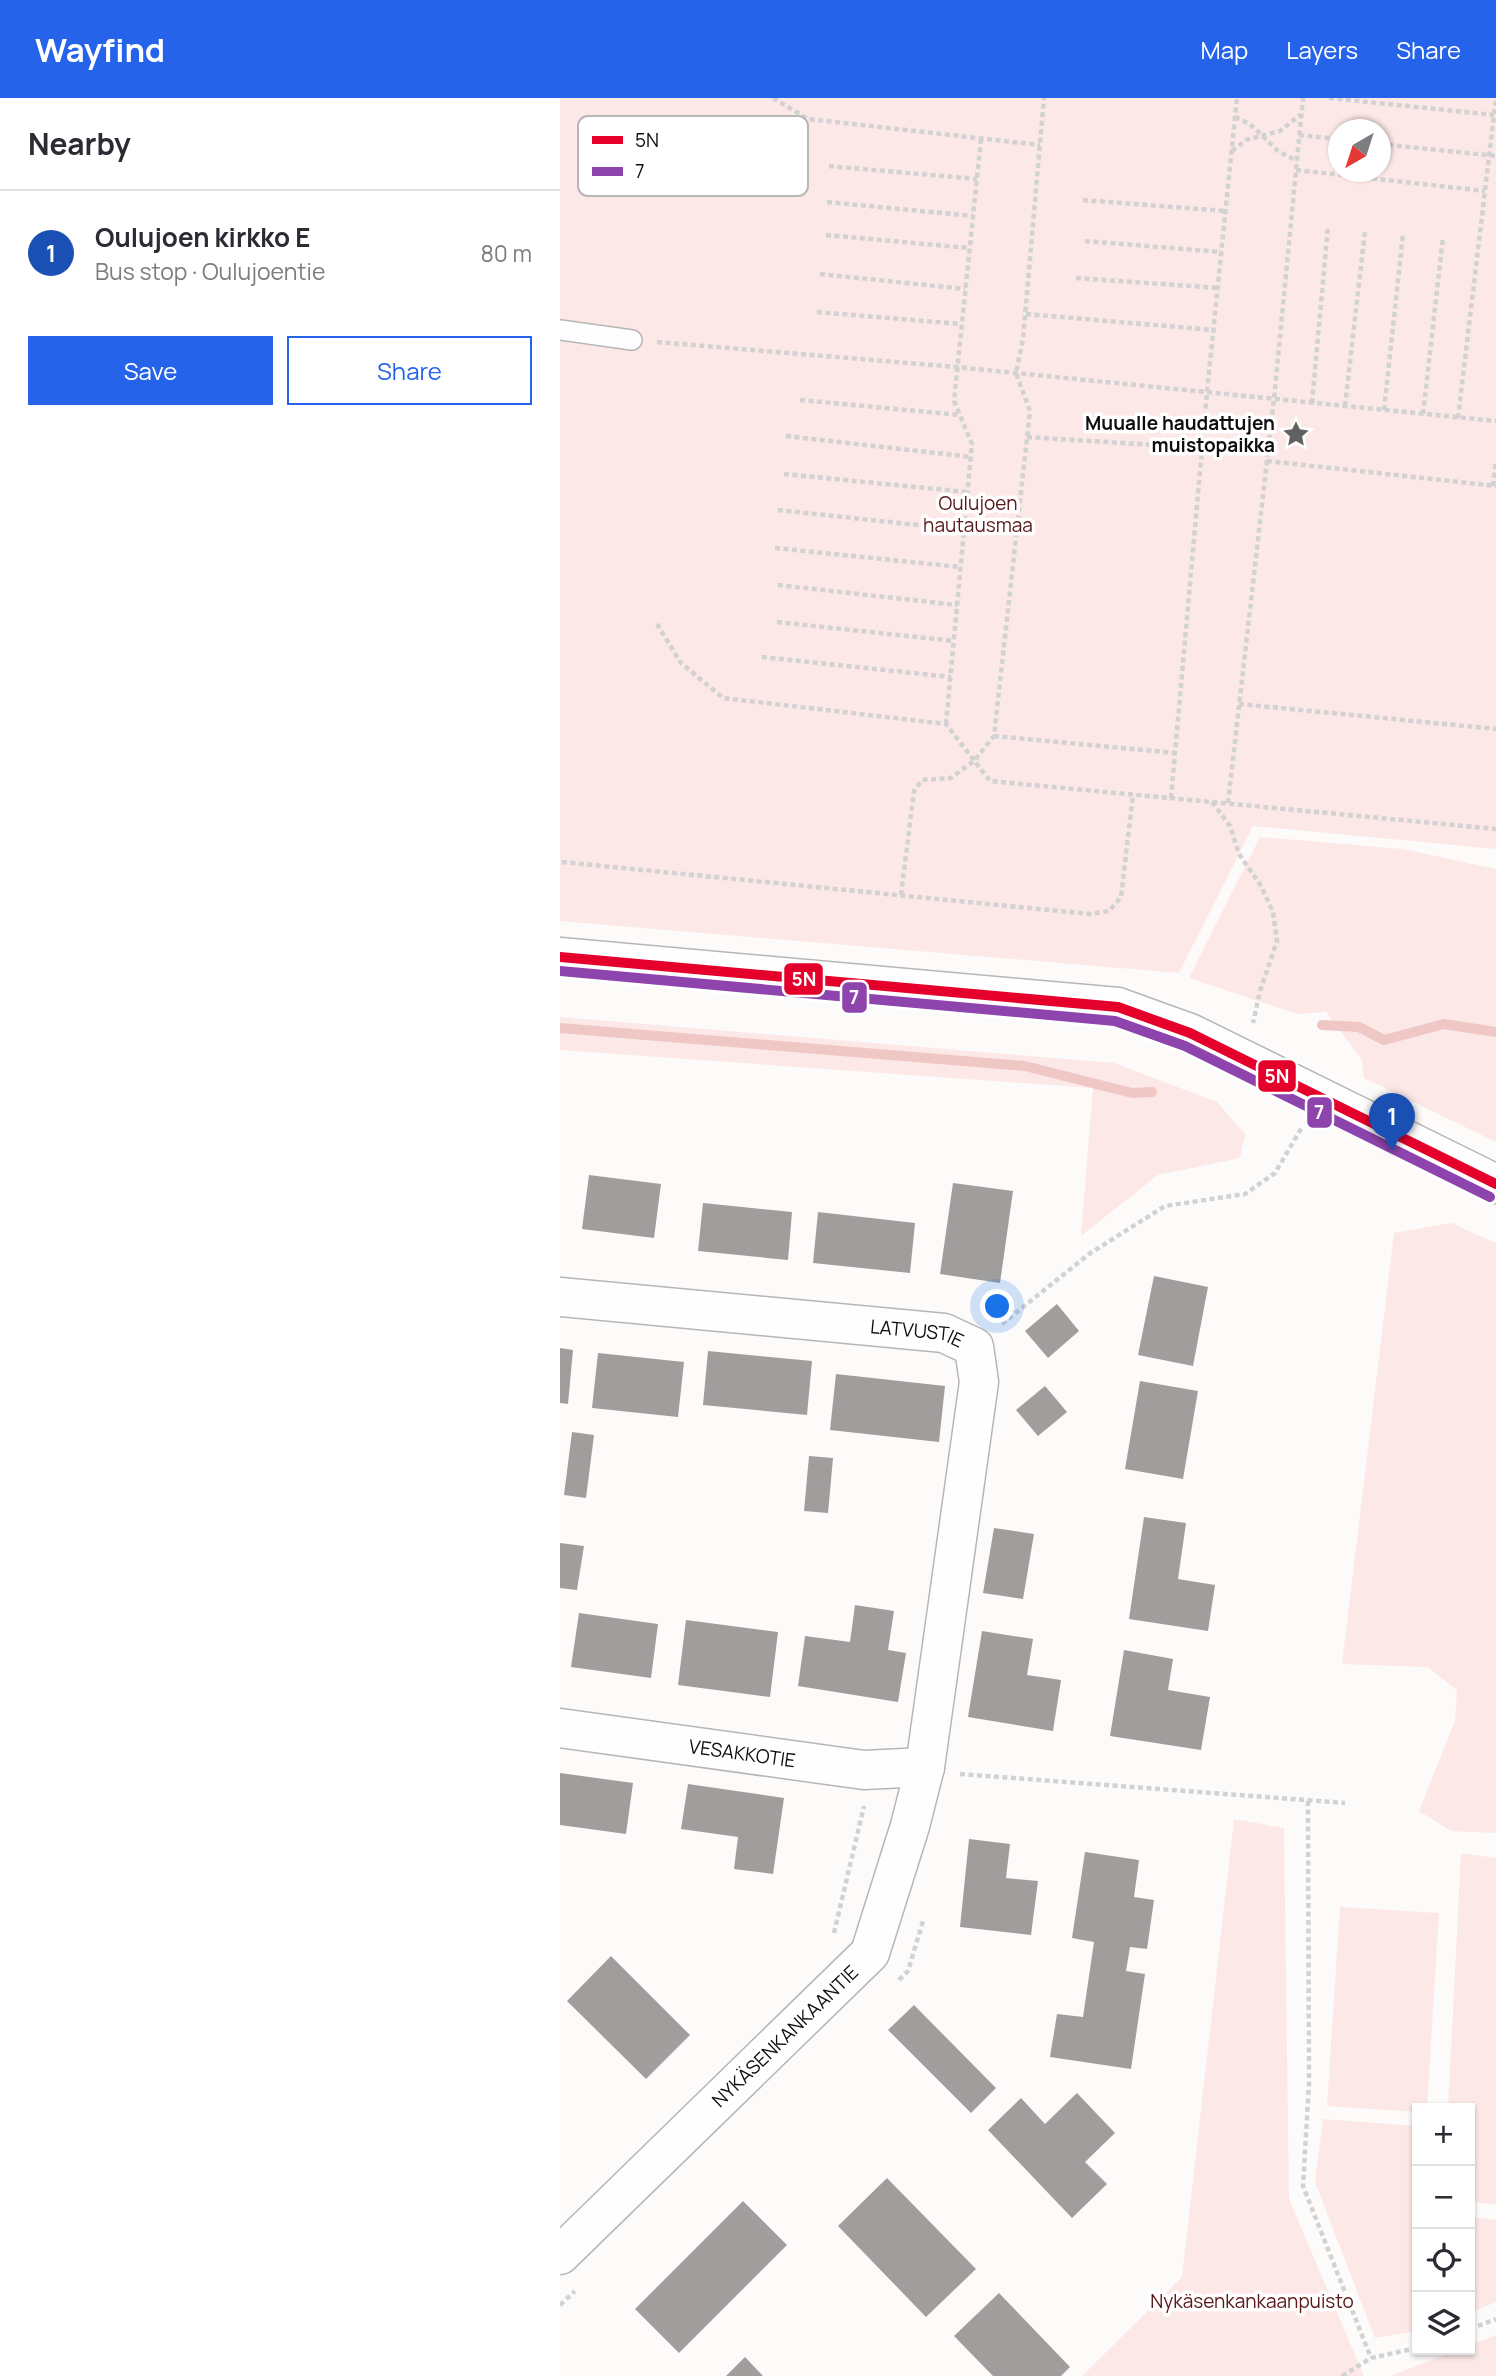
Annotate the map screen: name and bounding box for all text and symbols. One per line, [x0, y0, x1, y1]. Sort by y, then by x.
text: Wayfind [35, 27, 165, 72]
text: Map [1201, 33, 1248, 66]
text: Layers [1286, 33, 1358, 66]
text: Share [1396, 33, 1461, 66]
legend [578, 116, 808, 196]
north arrow [1328, 119, 1391, 182]
text: Nearby [28, 123, 131, 164]
text: 5N [635, 127, 659, 153]
text: 7 [635, 158, 645, 184]
text: Oulujoen kirkko E [95, 219, 310, 255]
text: 1 [46, 237, 56, 269]
text: 80 m [481, 237, 532, 269]
text: Bus stop · Oulujoentie [95, 255, 325, 287]
button: Save [28, 336, 273, 405]
button: Share [287, 336, 532, 405]
place label: Muualle haudattujen muistopaikka [1085, 410, 1275, 458]
place icon: Muualle haudattujen muistopaikka [1281, 419, 1311, 449]
park label: Oulujoen hautausmaa [923, 490, 1033, 538]
line badge: 5N [783, 962, 824, 996]
text: 5N [792, 966, 816, 992]
line badge: 7 [841, 981, 868, 1014]
text: 7 [849, 984, 859, 1010]
line badge: 5N [1257, 1059, 1297, 1093]
text: 5N [1265, 1063, 1289, 1089]
pin: 1 [1369, 1093, 1415, 1151]
line badge: 7 [1306, 1096, 1333, 1129]
text: 7 [1314, 1099, 1324, 1125]
your location [980, 1289, 1014, 1323]
street label: LATVUSTIE [869, 1313, 968, 1353]
street label: VESAKKOTIE [687, 1733, 797, 1773]
street label: NYKÄSENKANKAANTIE [706, 1959, 864, 2113]
map controls [1412, 2103, 1475, 2355]
button: + [1412, 2103, 1475, 2166]
button: − [1412, 2166, 1475, 2229]
button: locate [1412, 2229, 1475, 2292]
park label: Nykäsenkankaanpuisto [1150, 2288, 1354, 2314]
button: layers [1412, 2292, 1475, 2355]

